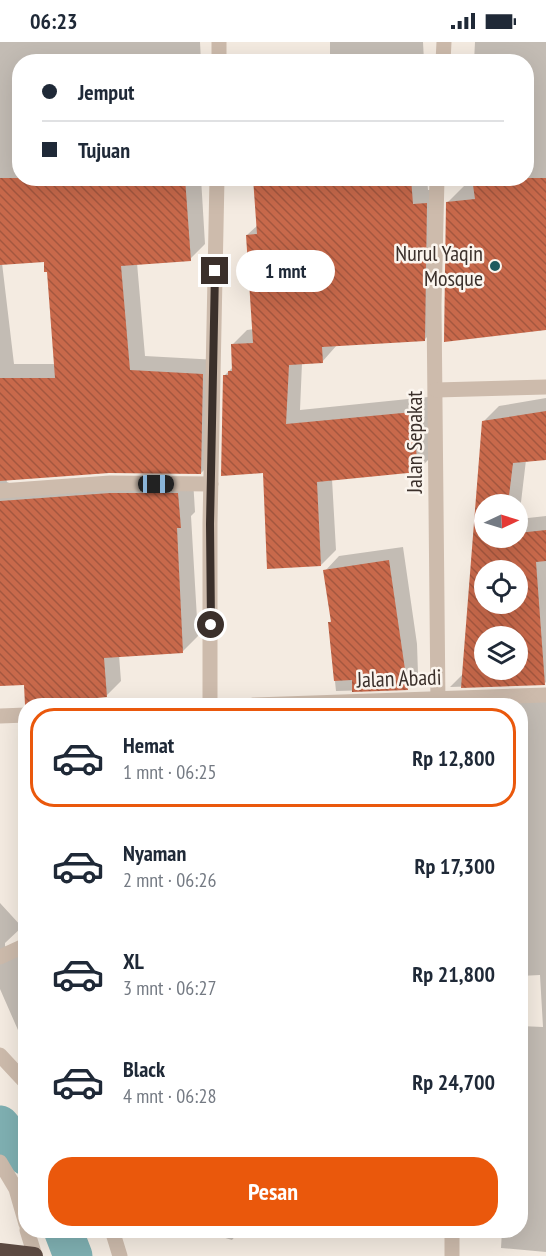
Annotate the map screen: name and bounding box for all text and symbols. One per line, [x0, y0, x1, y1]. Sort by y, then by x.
text: 06:23 [30, 7, 78, 35]
text: Jemput [78, 78, 134, 106]
text: Tujuan [78, 136, 130, 164]
place label: Nurul Yaqin Mosque [395, 239, 483, 292]
callout: 1 mnt [236, 250, 335, 292]
route end [201, 257, 228, 284]
text: 1 mnt [265, 258, 306, 284]
marker: Nurul Yaqin Mosque [488, 259, 502, 273]
street label: Jalan Sepakat [400, 391, 428, 494]
car [138, 475, 174, 493]
north arrow [474, 494, 528, 548]
map controls [474, 494, 528, 680]
button: locate [474, 560, 528, 614]
route start [197, 611, 224, 638]
button: layers [474, 626, 528, 680]
street label: Jalan Abadi [355, 663, 442, 694]
icon: car [51, 731, 105, 785]
text: Hemat [123, 731, 174, 759]
text: Rp 12,800 [412, 744, 495, 772]
text: 1 mnt · 06:25 [123, 759, 216, 785]
icon: car [51, 839, 105, 893]
text: Nyaman [123, 839, 186, 867]
text: Rp 17,300 [414, 852, 495, 880]
text: 2 mnt · 06:26 [123, 867, 216, 893]
icon: car [51, 947, 105, 1001]
text: XL [123, 947, 144, 975]
text: Rp 21,800 [412, 960, 495, 988]
text: 3 mnt · 06:27 [123, 975, 216, 1001]
icon: car [51, 1055, 105, 1109]
text: Black [123, 1055, 165, 1083]
text: Rp 24,700 [412, 1068, 495, 1096]
text: 4 mnt · 06:28 [123, 1083, 216, 1109]
button: Pesan [48, 1157, 498, 1226]

